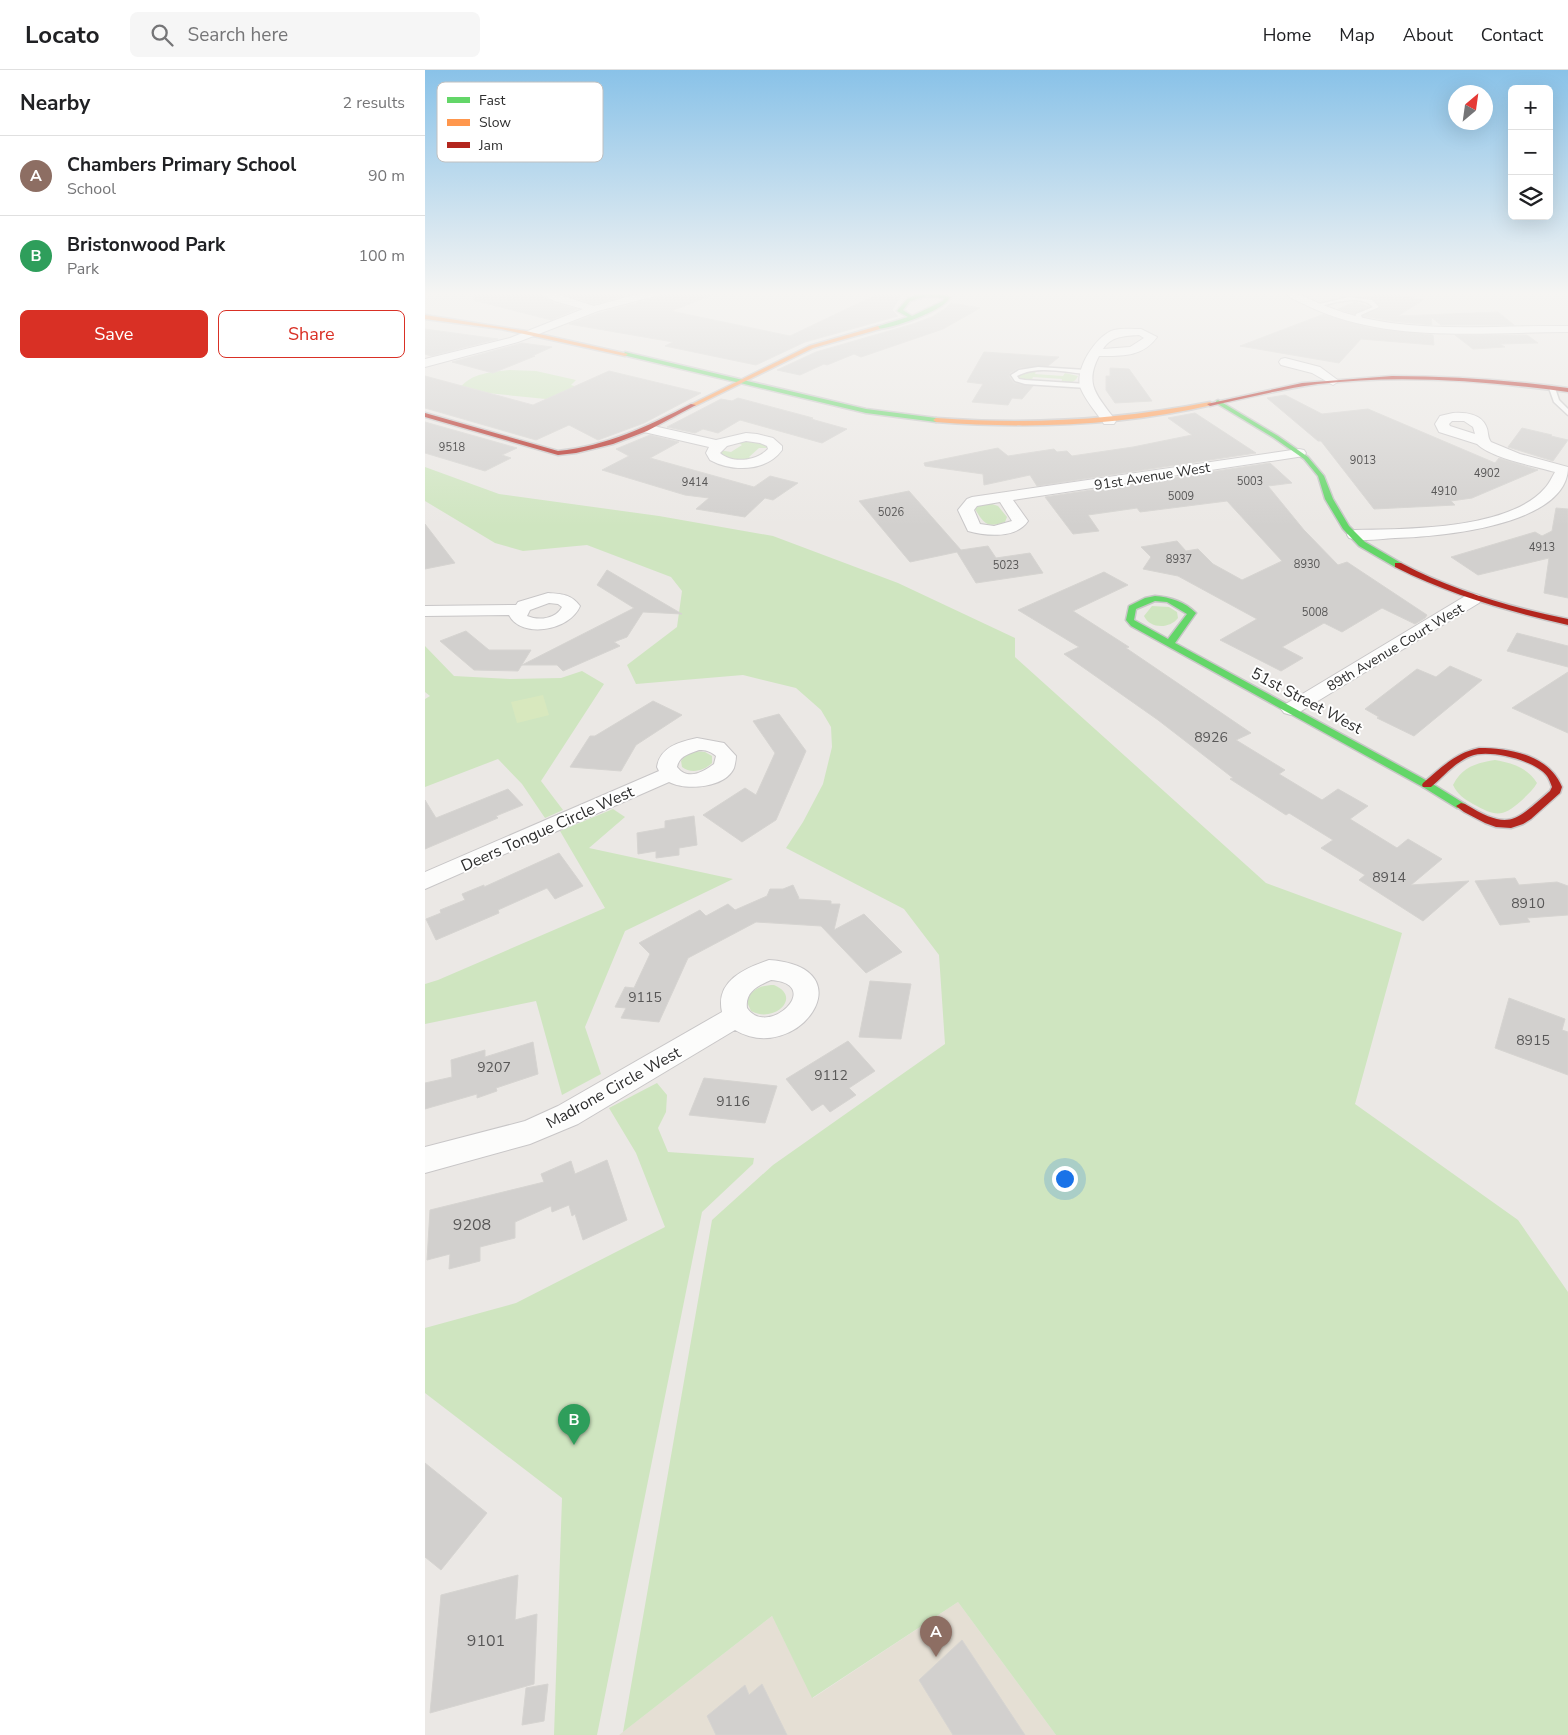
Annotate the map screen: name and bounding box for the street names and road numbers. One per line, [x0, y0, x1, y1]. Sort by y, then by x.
street label: 91st Avenue West [1093, 458, 1211, 495]
street label: 89th Avenue Court West [1323, 599, 1467, 696]
street label: 51st Street West [1247, 662, 1366, 740]
street label: Deers Tongue Circle West [458, 781, 638, 877]
street label: Madrone Circle West [542, 1041, 685, 1134]

